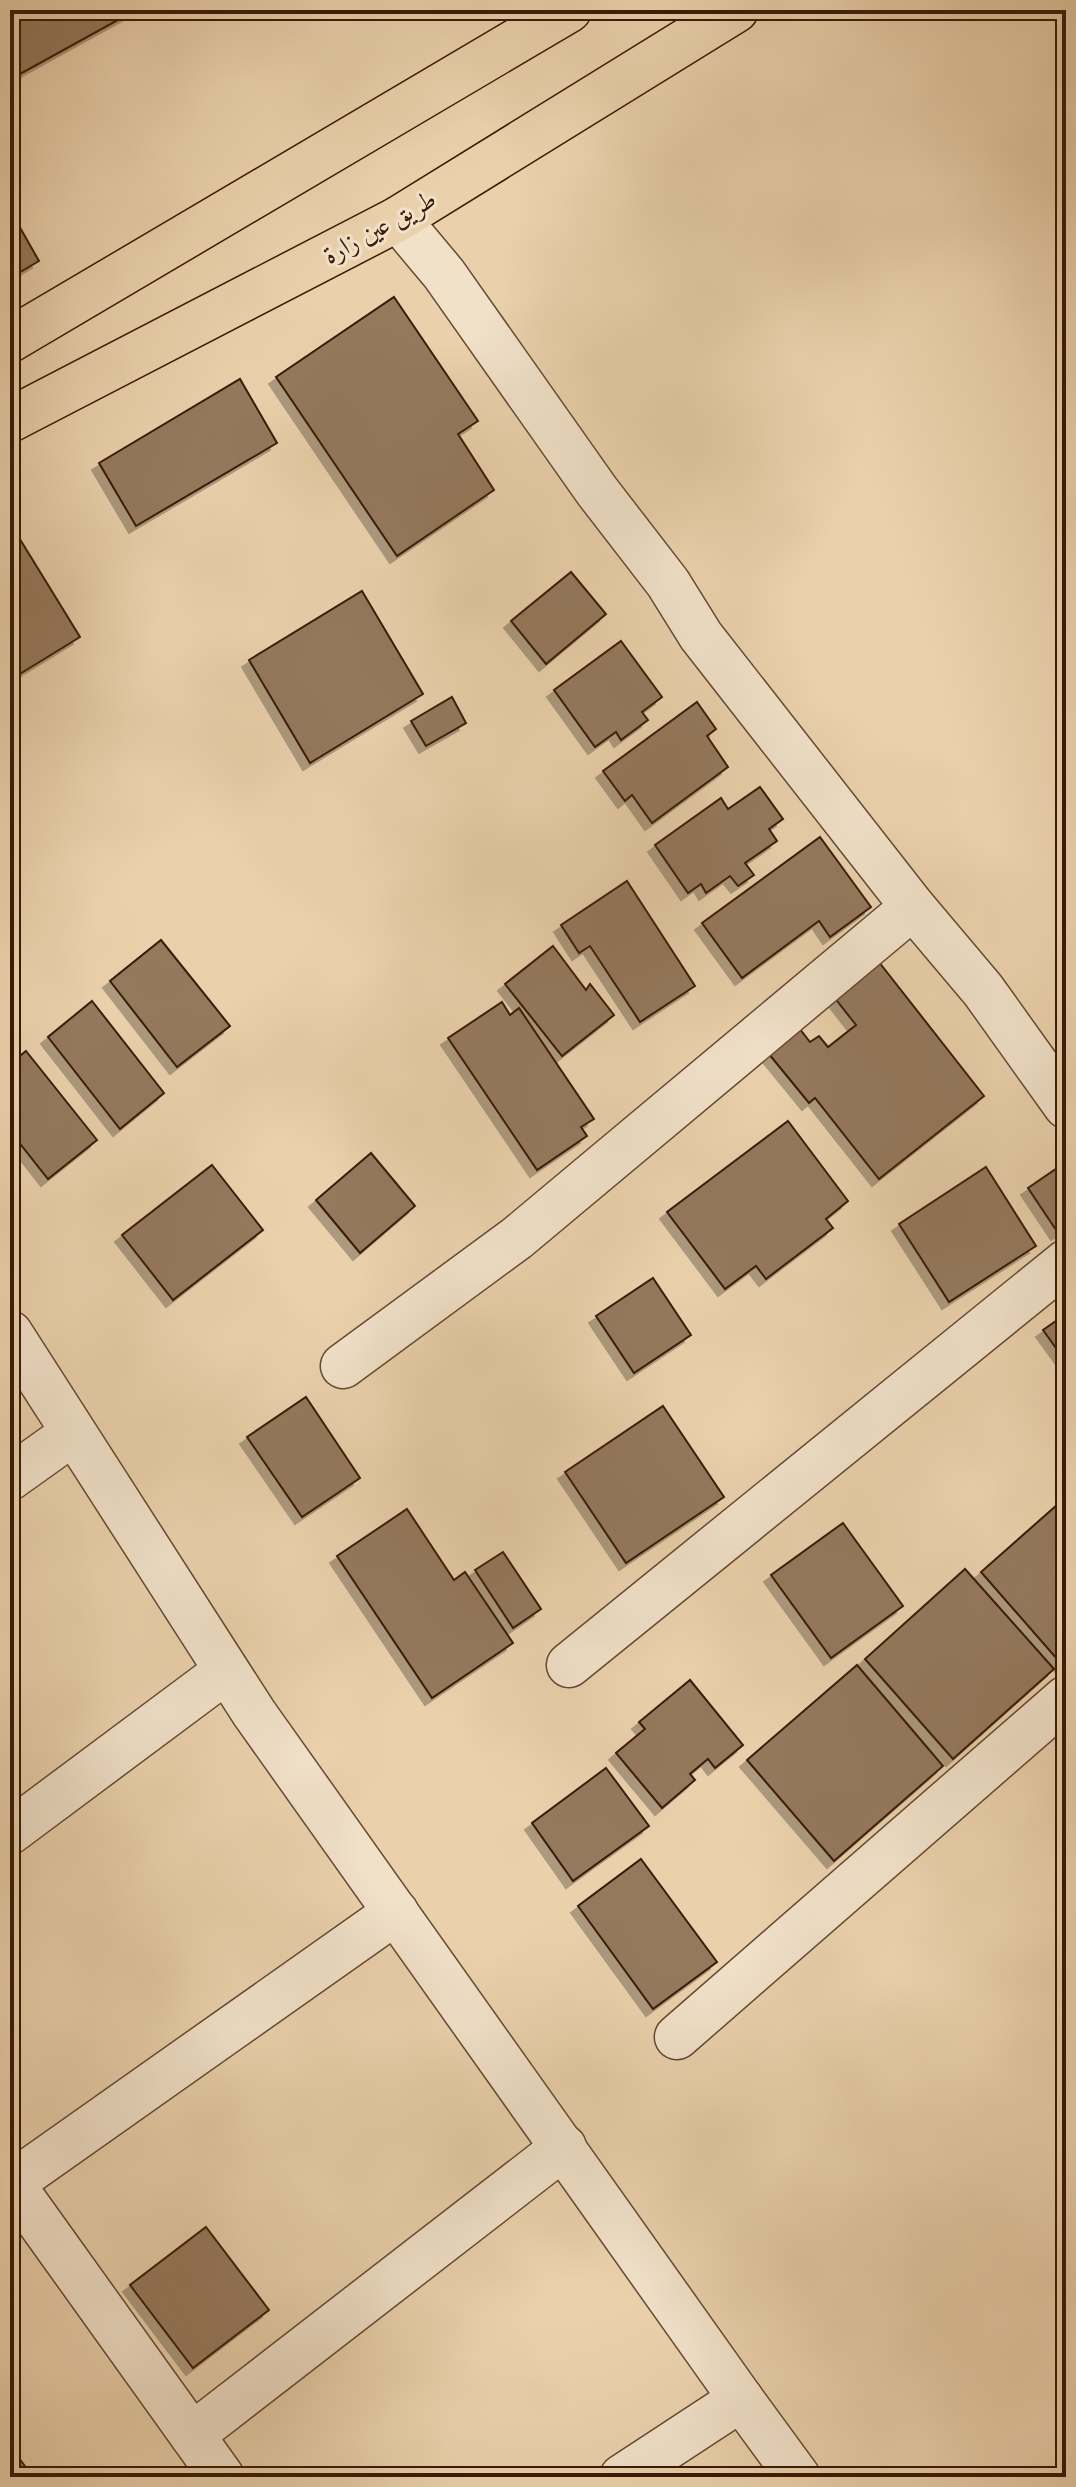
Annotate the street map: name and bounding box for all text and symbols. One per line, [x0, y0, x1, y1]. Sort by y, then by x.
street label: طريق عين زارة [315, 179, 443, 273]

